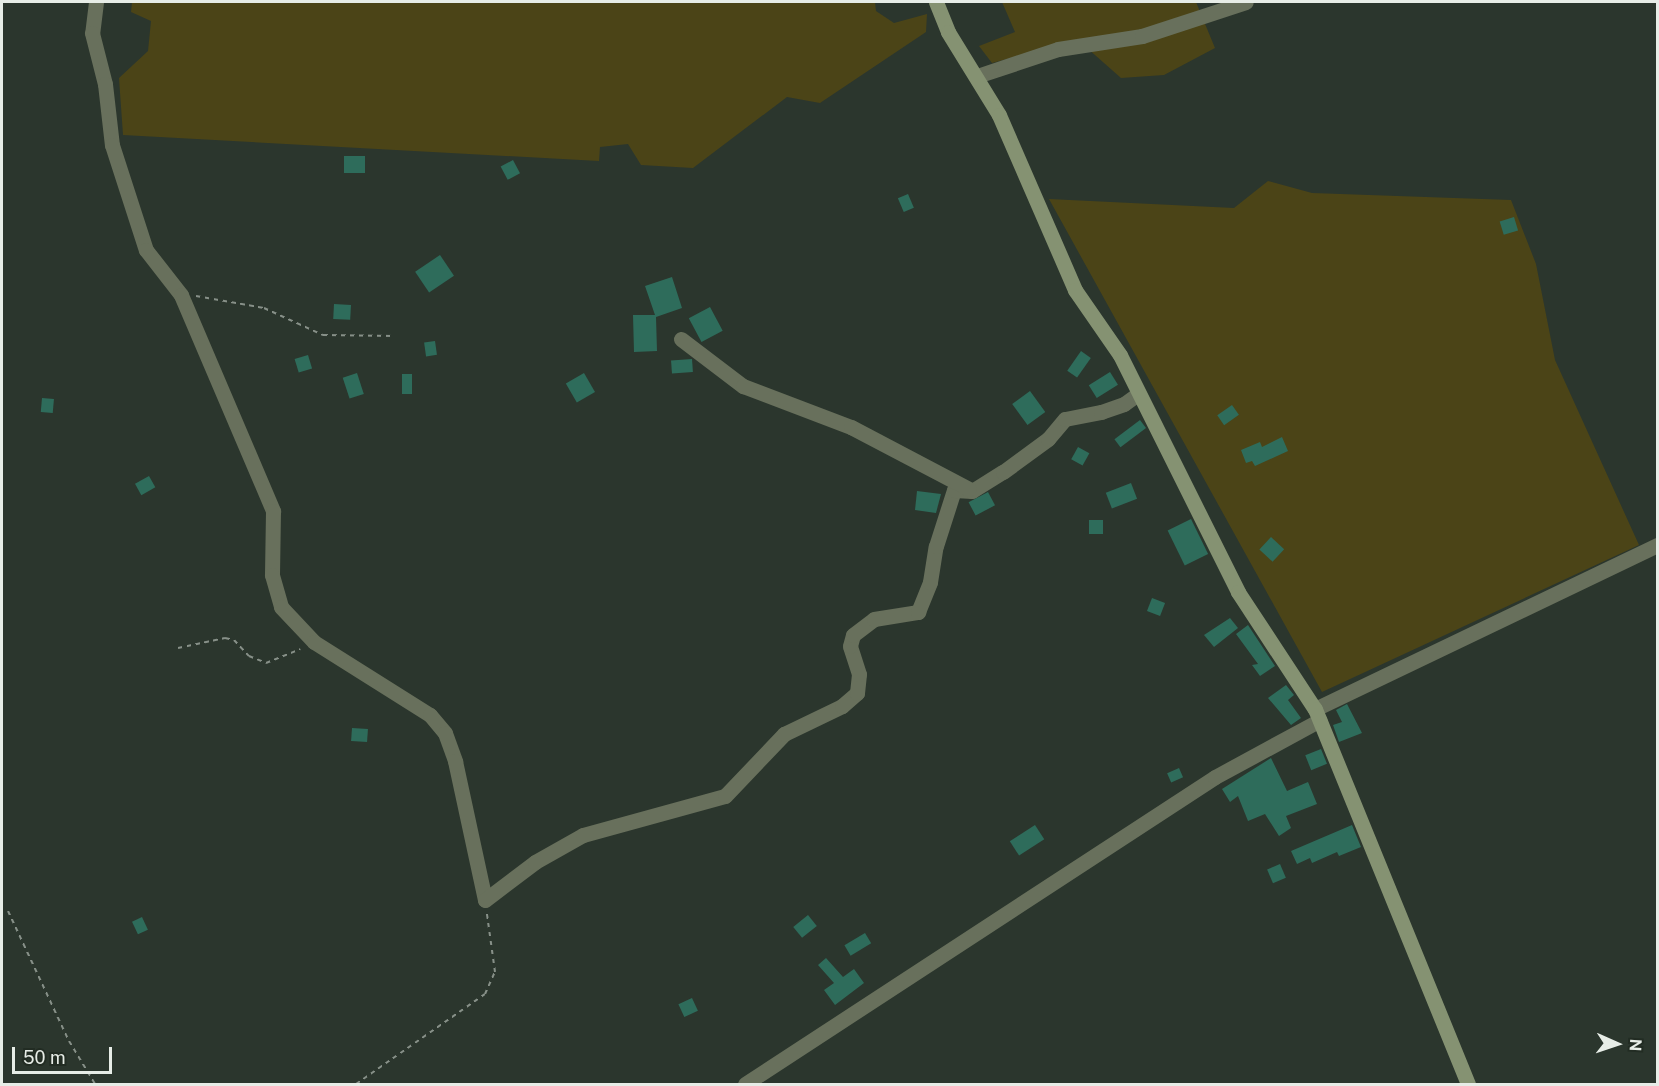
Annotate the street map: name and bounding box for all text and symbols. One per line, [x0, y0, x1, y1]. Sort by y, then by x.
north arrow [1587, 1014, 1647, 1074]
scale bar [15, 1035, 116, 1073]
text: N [1626, 1038, 1645, 1052]
text: 50 m [23, 1047, 66, 1068]

